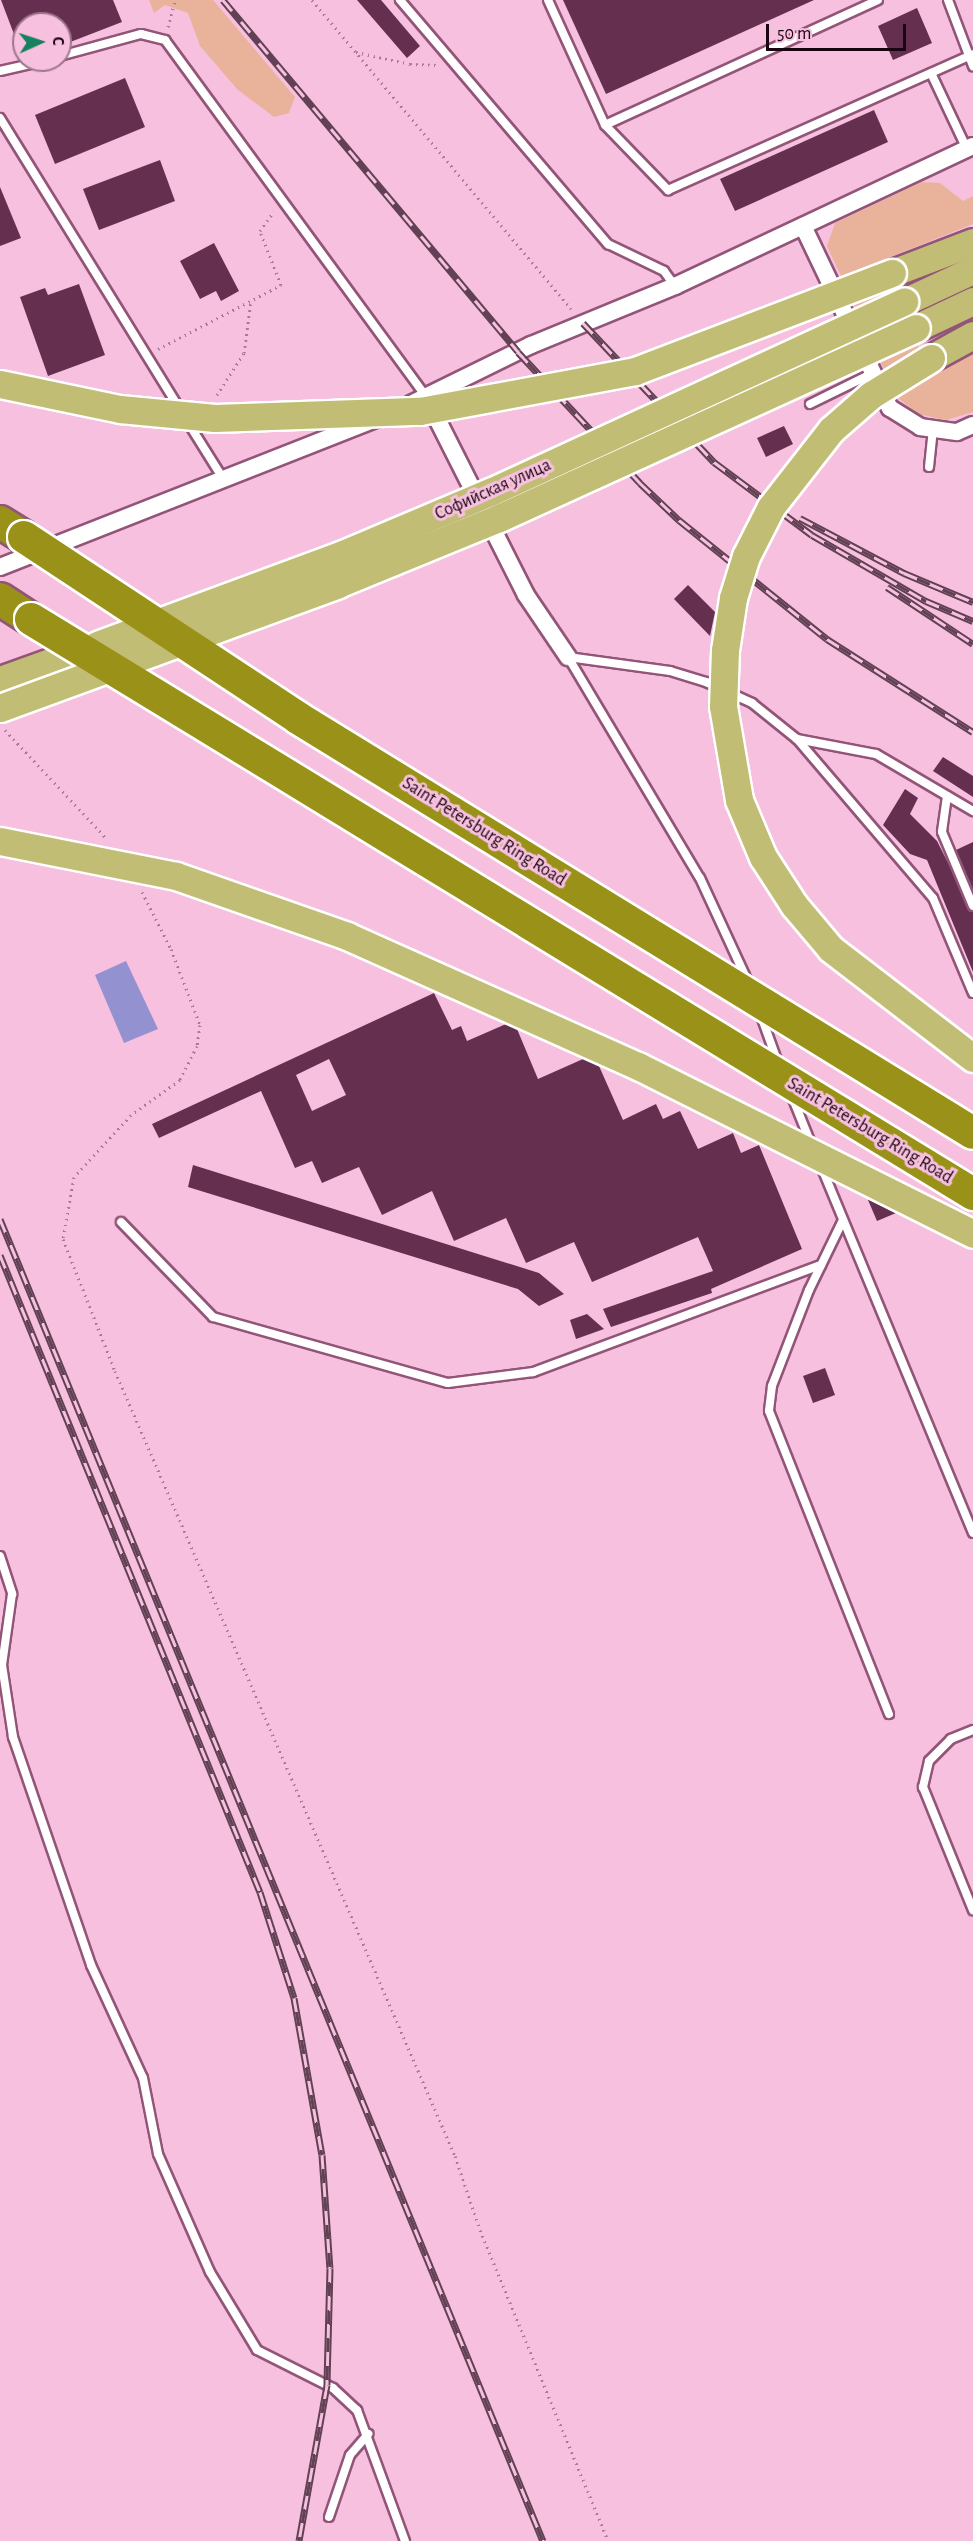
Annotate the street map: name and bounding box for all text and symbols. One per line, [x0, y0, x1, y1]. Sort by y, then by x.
north arrow [12, 12, 72, 72]
scale bar [769, 12, 908, 50]
text: 50 m [777, 25, 811, 43]
text: С [50, 36, 66, 46]
street label: Софийская улица [431, 455, 555, 525]
street label: Saint Petersburg Ring Road [398, 773, 570, 891]
street label: Saint Petersburg Ring Road [783, 1073, 957, 1189]

